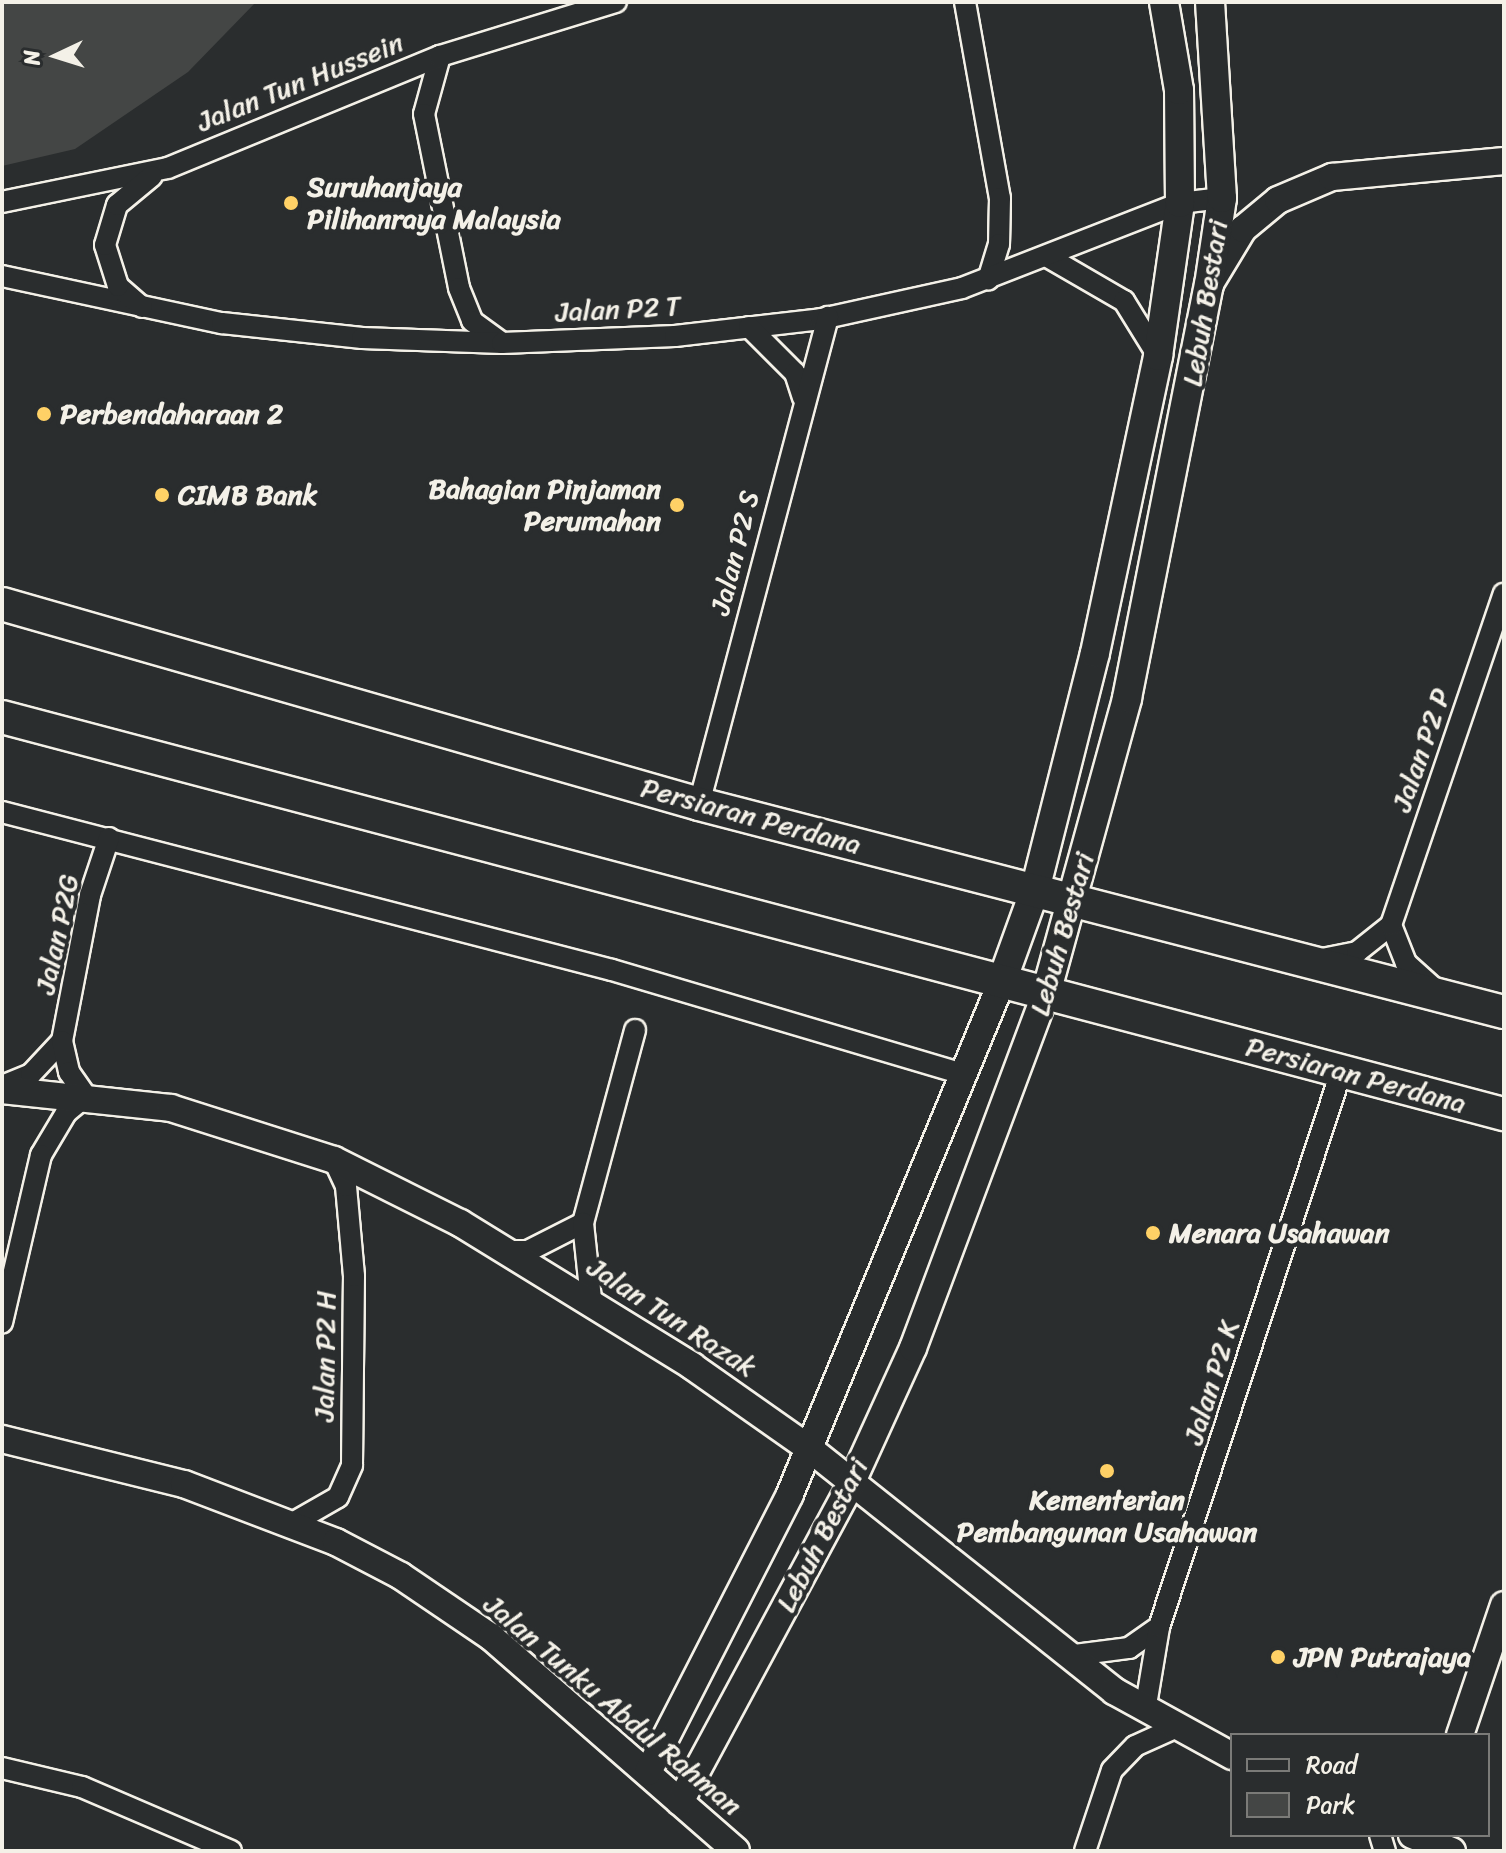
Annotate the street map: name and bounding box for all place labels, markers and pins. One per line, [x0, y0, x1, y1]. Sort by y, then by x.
place label: Suruhanjaya Pilihanraya Malaysia [307, 170, 560, 236]
marker: Suruhanjaya Pilihanraya Malaysia [282, 194, 300, 212]
place label: Perbendaharaan 2 [60, 397, 283, 431]
marker: Perbendaharaan 2 [35, 405, 53, 423]
place label: Bahagian Pinjaman Perumahan [429, 472, 661, 538]
place label: CIMB Bank [178, 478, 317, 512]
marker: CIMB Bank [153, 486, 171, 504]
marker: Bahagian Pinjaman Perumahan [668, 496, 686, 514]
place label: Menara Usahawan [1169, 1216, 1391, 1250]
marker: Menara Usahawan [1144, 1224, 1162, 1242]
marker: Kementerian Pembangunan Usahawan [1098, 1462, 1116, 1480]
place label: Kementerian Pembangunan Usahawan [957, 1483, 1257, 1549]
place label: JPN Putrajaya [1294, 1640, 1471, 1674]
marker: JPN Putrajaya [1269, 1648, 1287, 1666]

